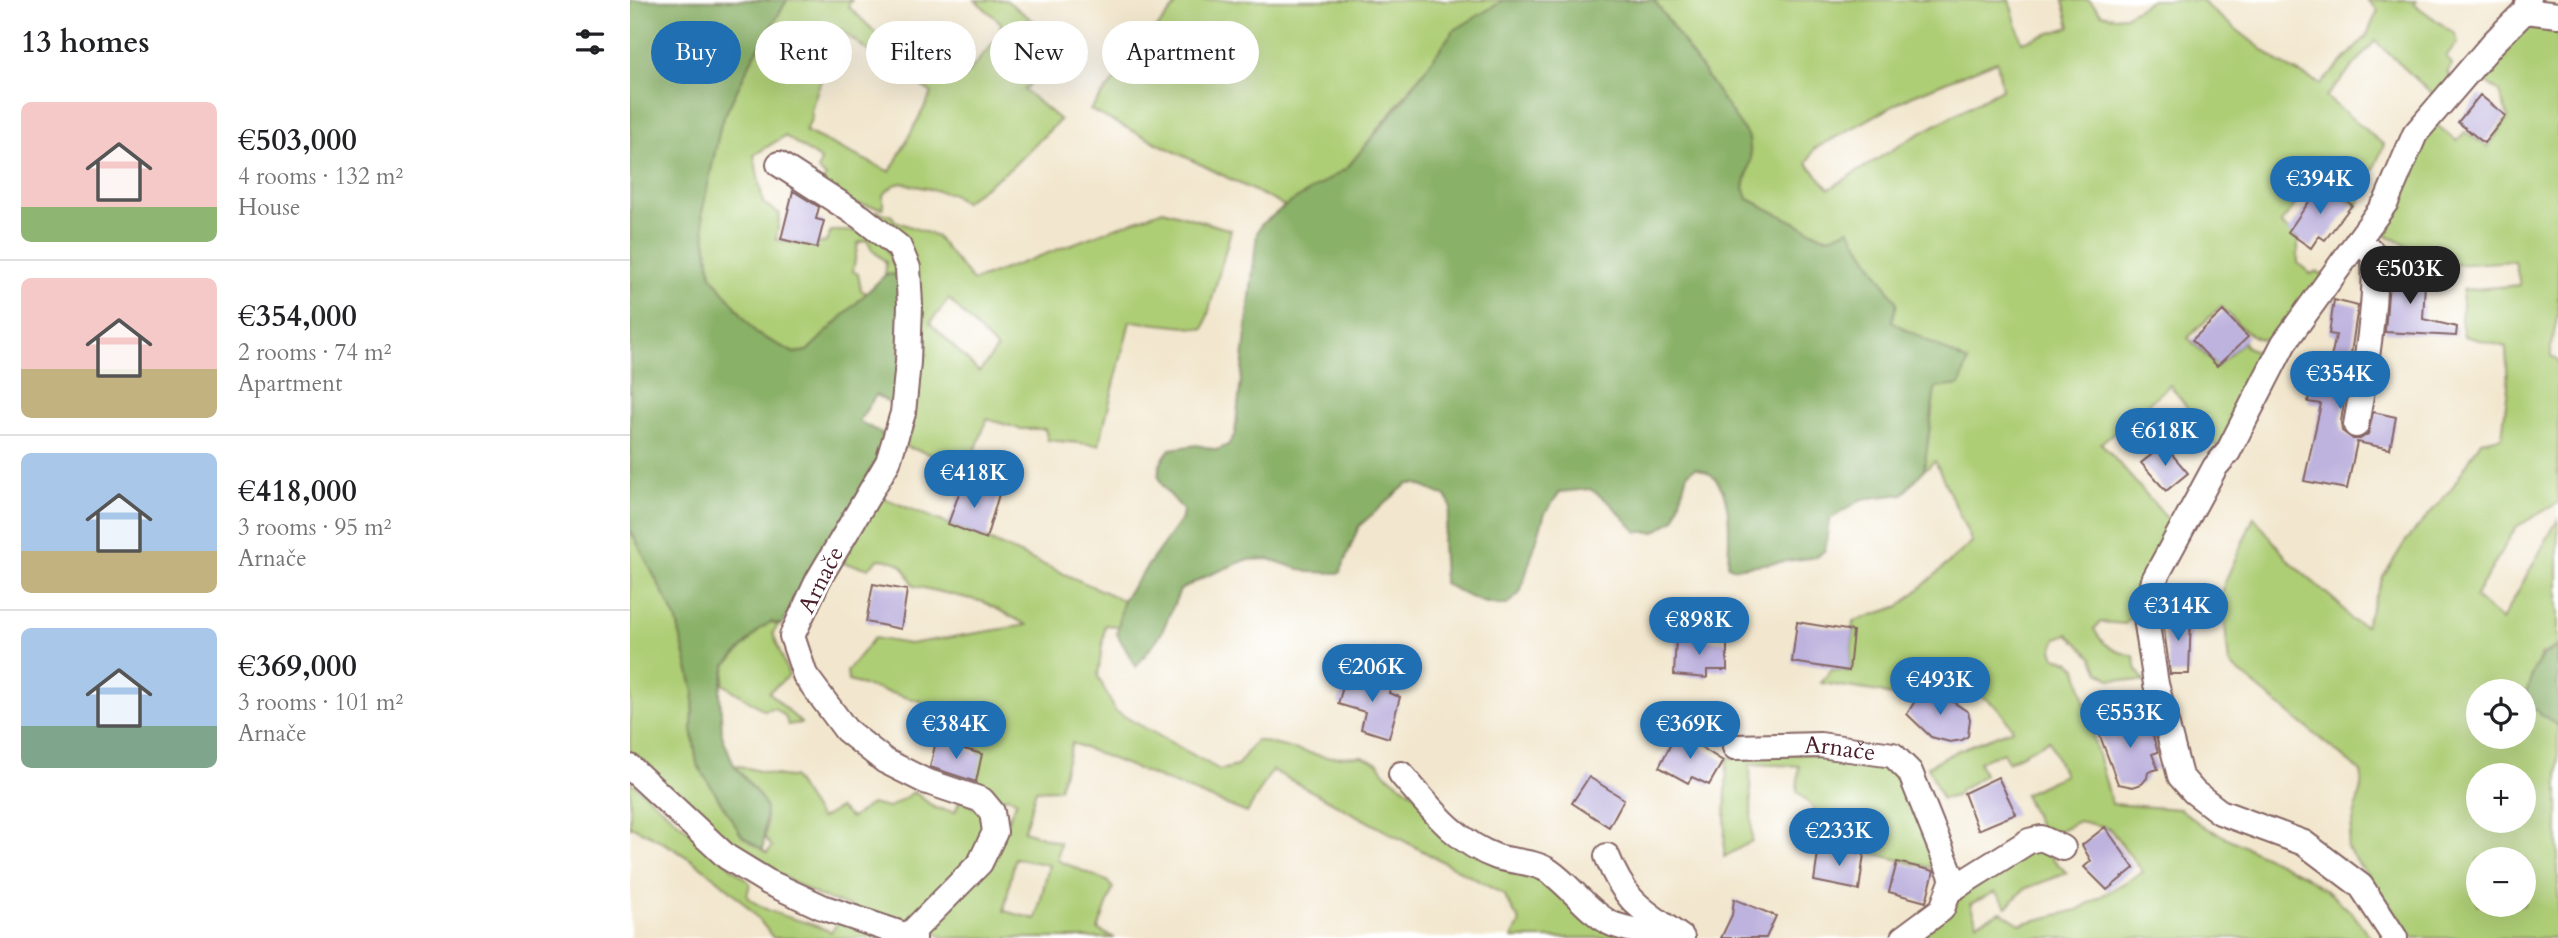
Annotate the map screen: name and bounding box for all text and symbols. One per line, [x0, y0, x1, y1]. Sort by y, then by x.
chip: Buy [651, 21, 741, 84]
chip: Rent [755, 21, 852, 84]
chip: Filters [866, 21, 976, 84]
chip: New [990, 21, 1088, 84]
chip: Apartment [1102, 21, 1259, 84]
text: 13 homes [21, 22, 150, 63]
icon: filters [571, 23, 609, 61]
text: €503,000 [238, 120, 357, 161]
icon: home [77, 130, 161, 214]
pin: €394K [2271, 156, 2369, 216]
text: 4 rooms · 132 m² [238, 161, 403, 192]
text: €394K [2286, 163, 2354, 194]
text: House [238, 192, 300, 223]
pin: €503K [2361, 246, 2459, 306]
text: €503K [2376, 253, 2444, 284]
text: €354,000 [238, 296, 357, 337]
icon: home [77, 306, 161, 390]
text: 2 rooms · 74 m² [238, 337, 391, 368]
pin: €354K [2291, 352, 2389, 411]
text: €354K [2306, 358, 2374, 389]
text: Apartment [238, 368, 342, 399]
pin: €618K [2116, 408, 2214, 468]
text: €618K [2131, 415, 2199, 446]
pin: €418K [925, 450, 1023, 510]
text: €418K [940, 457, 1008, 488]
text: €418,000 [238, 471, 357, 512]
icon: home [77, 481, 161, 565]
text: 3 rooms · 95 m² [238, 512, 391, 543]
street label: Arnače [790, 541, 852, 619]
text: Arnače [238, 543, 307, 574]
pin: €314K [2129, 584, 2227, 643]
text: €314K [2144, 590, 2212, 621]
pin: €898K [1650, 598, 1748, 657]
text: €898K [1665, 604, 1733, 635]
pin: €206K [1323, 644, 1421, 704]
text: €369,000 [238, 646, 357, 687]
text: €206K [1338, 651, 1406, 682]
icon: home [77, 656, 161, 740]
pin: €493K [1891, 658, 1989, 717]
text: €493K [1906, 664, 1974, 695]
map controls [2466, 679, 2536, 917]
button: locate [2466, 679, 2536, 749]
text: 3 rooms · 101 m² [238, 687, 403, 718]
pin: €553K [2081, 690, 2179, 750]
text: €553K [2096, 697, 2164, 728]
pin: €384K [907, 702, 1005, 761]
pin: €369K [1641, 702, 1739, 761]
text: €384K [922, 708, 990, 739]
text: €369K [1656, 708, 1724, 739]
text: Arnače [238, 718, 307, 749]
street label: Arnače [1804, 728, 1878, 769]
button: + [2466, 763, 2536, 833]
pin: €233K [1790, 808, 1888, 868]
text: €233K [1805, 815, 1873, 846]
button: − [2466, 847, 2536, 917]

